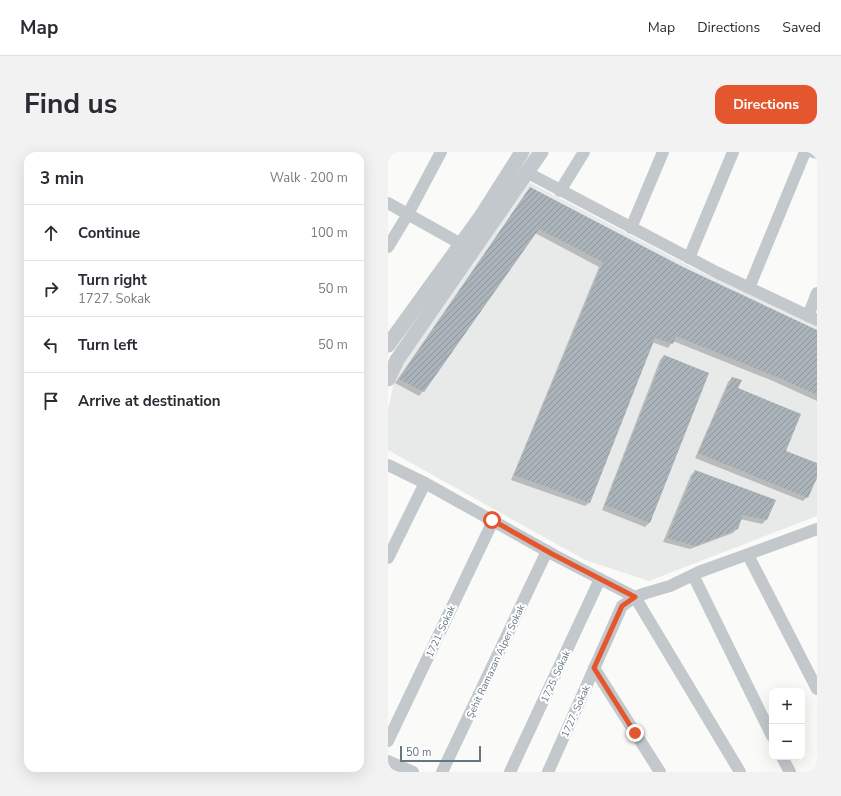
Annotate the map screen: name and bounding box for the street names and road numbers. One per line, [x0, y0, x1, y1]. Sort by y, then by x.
street label: Şehit Ramazan Alper Sokak [463, 601, 529, 721]
street label: 1721. Sokak [423, 602, 459, 660]
street label: 1725. Sokak [538, 647, 574, 705]
street label: 1727. Sokak [558, 682, 594, 740]

